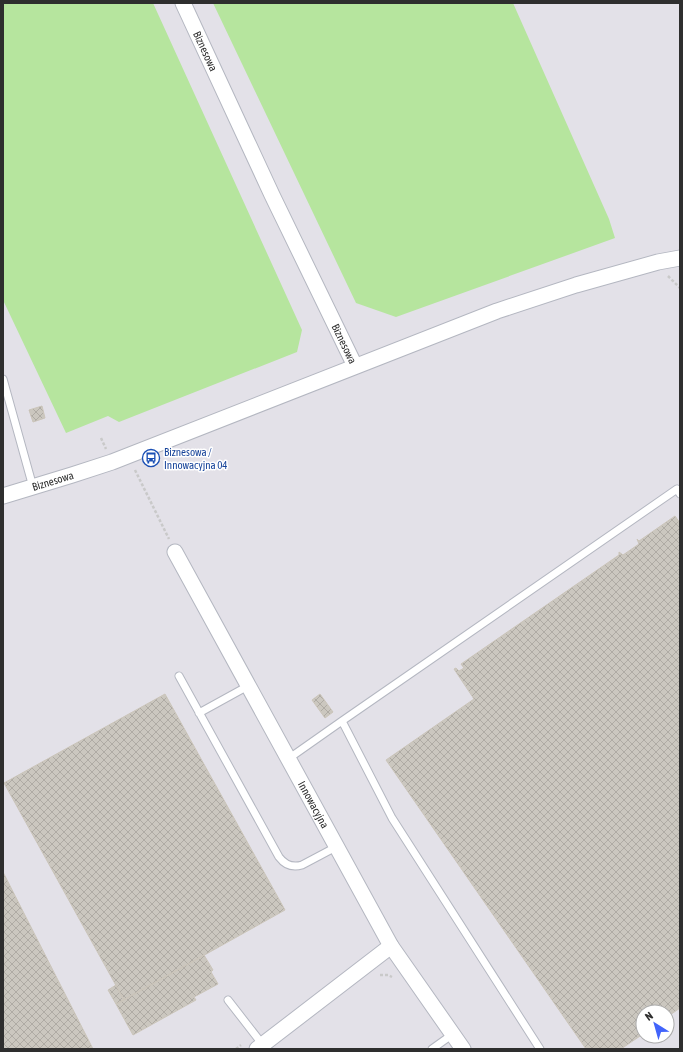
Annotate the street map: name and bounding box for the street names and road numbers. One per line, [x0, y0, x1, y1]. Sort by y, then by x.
street label: Biznesowa [191, 29, 220, 73]
street label: Biznesowa [330, 322, 359, 366]
street label: Biznesowa [31, 469, 75, 493]
street label: Innowacyjna [296, 779, 331, 830]

